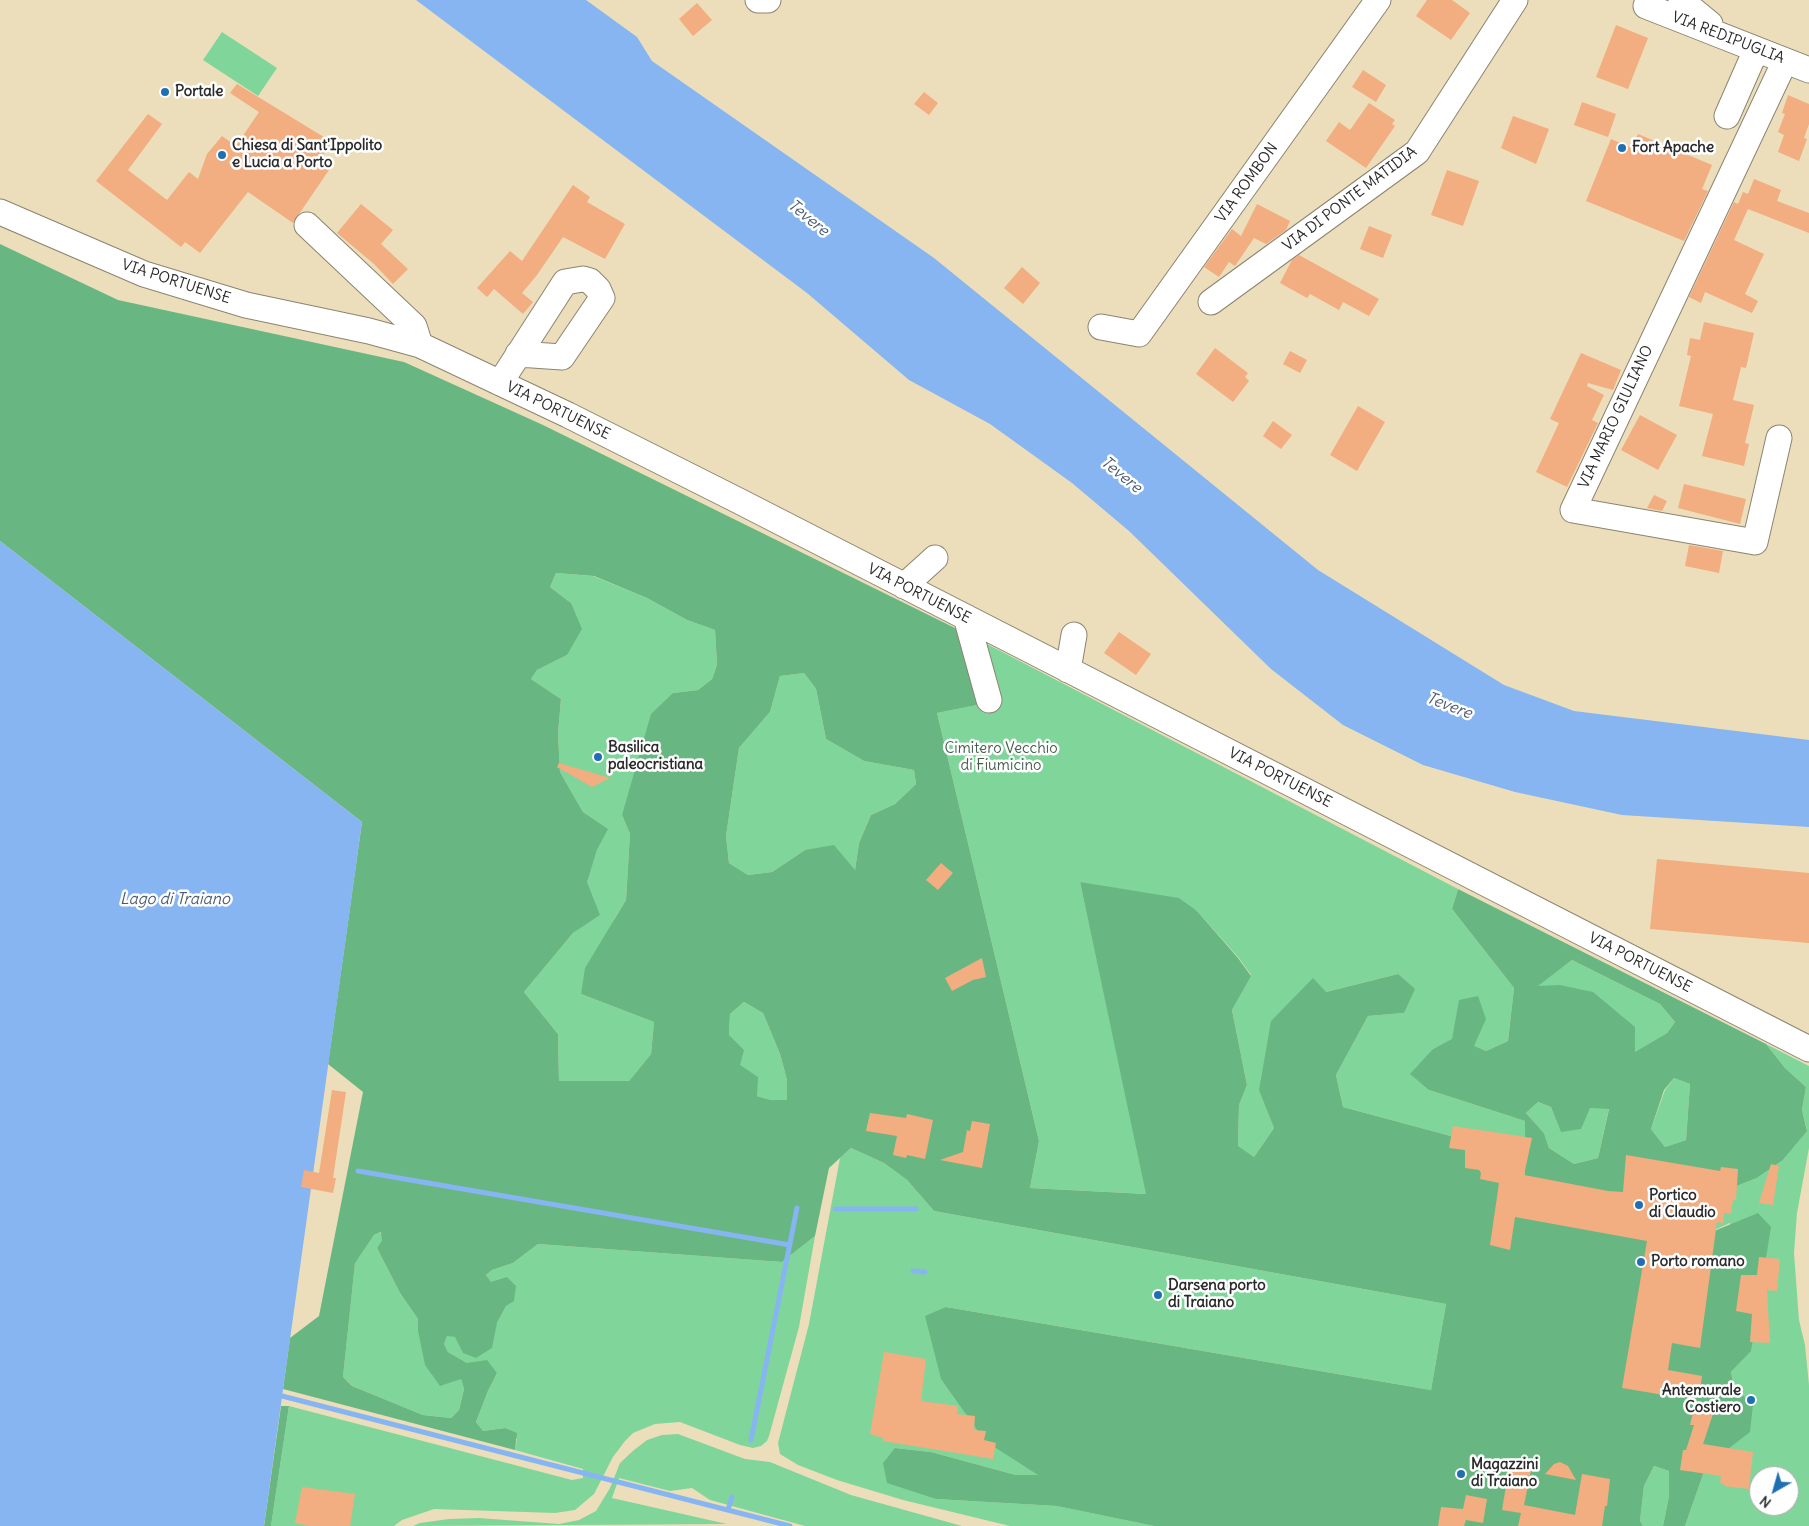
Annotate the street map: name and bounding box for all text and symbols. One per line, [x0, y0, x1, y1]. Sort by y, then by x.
street label: VIA REDIPUGLIA [1669, 8, 1787, 68]
place label: Portale [175, 83, 223, 101]
marker: Portale [159, 86, 171, 98]
place label: Chiesa di Sant'Ippolito e Lucia a Porto [232, 137, 382, 172]
place label: Fort Apache [1632, 139, 1714, 157]
street label: VIA ROMBON [1212, 140, 1282, 226]
marker: Fort Apache [1616, 142, 1628, 154]
street label: VIA DI PONTE MATIDIA [1280, 143, 1420, 255]
marker: Chiesa di Sant'Ippolito e Lucia a Porto [216, 149, 228, 161]
water label: Tevere [784, 196, 832, 240]
street label: VIA PORTUENSE [119, 256, 233, 308]
street label: VIA MARIO GIULIANO [1575, 343, 1657, 491]
street label: VIA PORTUENSE [503, 378, 613, 444]
water label: Tevere [1097, 453, 1145, 497]
street label: VIA PORTUENSE [864, 560, 974, 628]
water label: Tevere [1424, 689, 1474, 723]
place label: Basilica paleocristiana [608, 739, 703, 774]
park label: Cimitero Vecchio di Fiumicino [944, 740, 1058, 775]
street label: VIA PORTUENSE [1225, 744, 1335, 812]
marker: Basilica paleocristiana [592, 751, 604, 763]
water label: Lago di Traiano [120, 889, 230, 909]
street label: VIA PORTUENSE [1585, 929, 1695, 997]
place label: Portico di Claudio [1649, 1187, 1716, 1222]
marker: Portico di Claudio [1633, 1199, 1645, 1211]
place label: Porto romano [1651, 1253, 1745, 1271]
marker: Porto romano [1635, 1256, 1647, 1268]
place label: Darsena porto di Traiano [1168, 1277, 1266, 1312]
marker: Darsena porto di Traiano [1152, 1289, 1164, 1301]
place label: Antemurale Costiero [1662, 1382, 1741, 1417]
marker: Antemurale Costiero [1745, 1394, 1757, 1406]
place label: Magazzini di Traiano [1471, 1456, 1538, 1491]
north arrow [1749, 1466, 1799, 1516]
marker: Magazzini di Traiano [1455, 1468, 1467, 1480]
text: N [1756, 1492, 1775, 1512]

